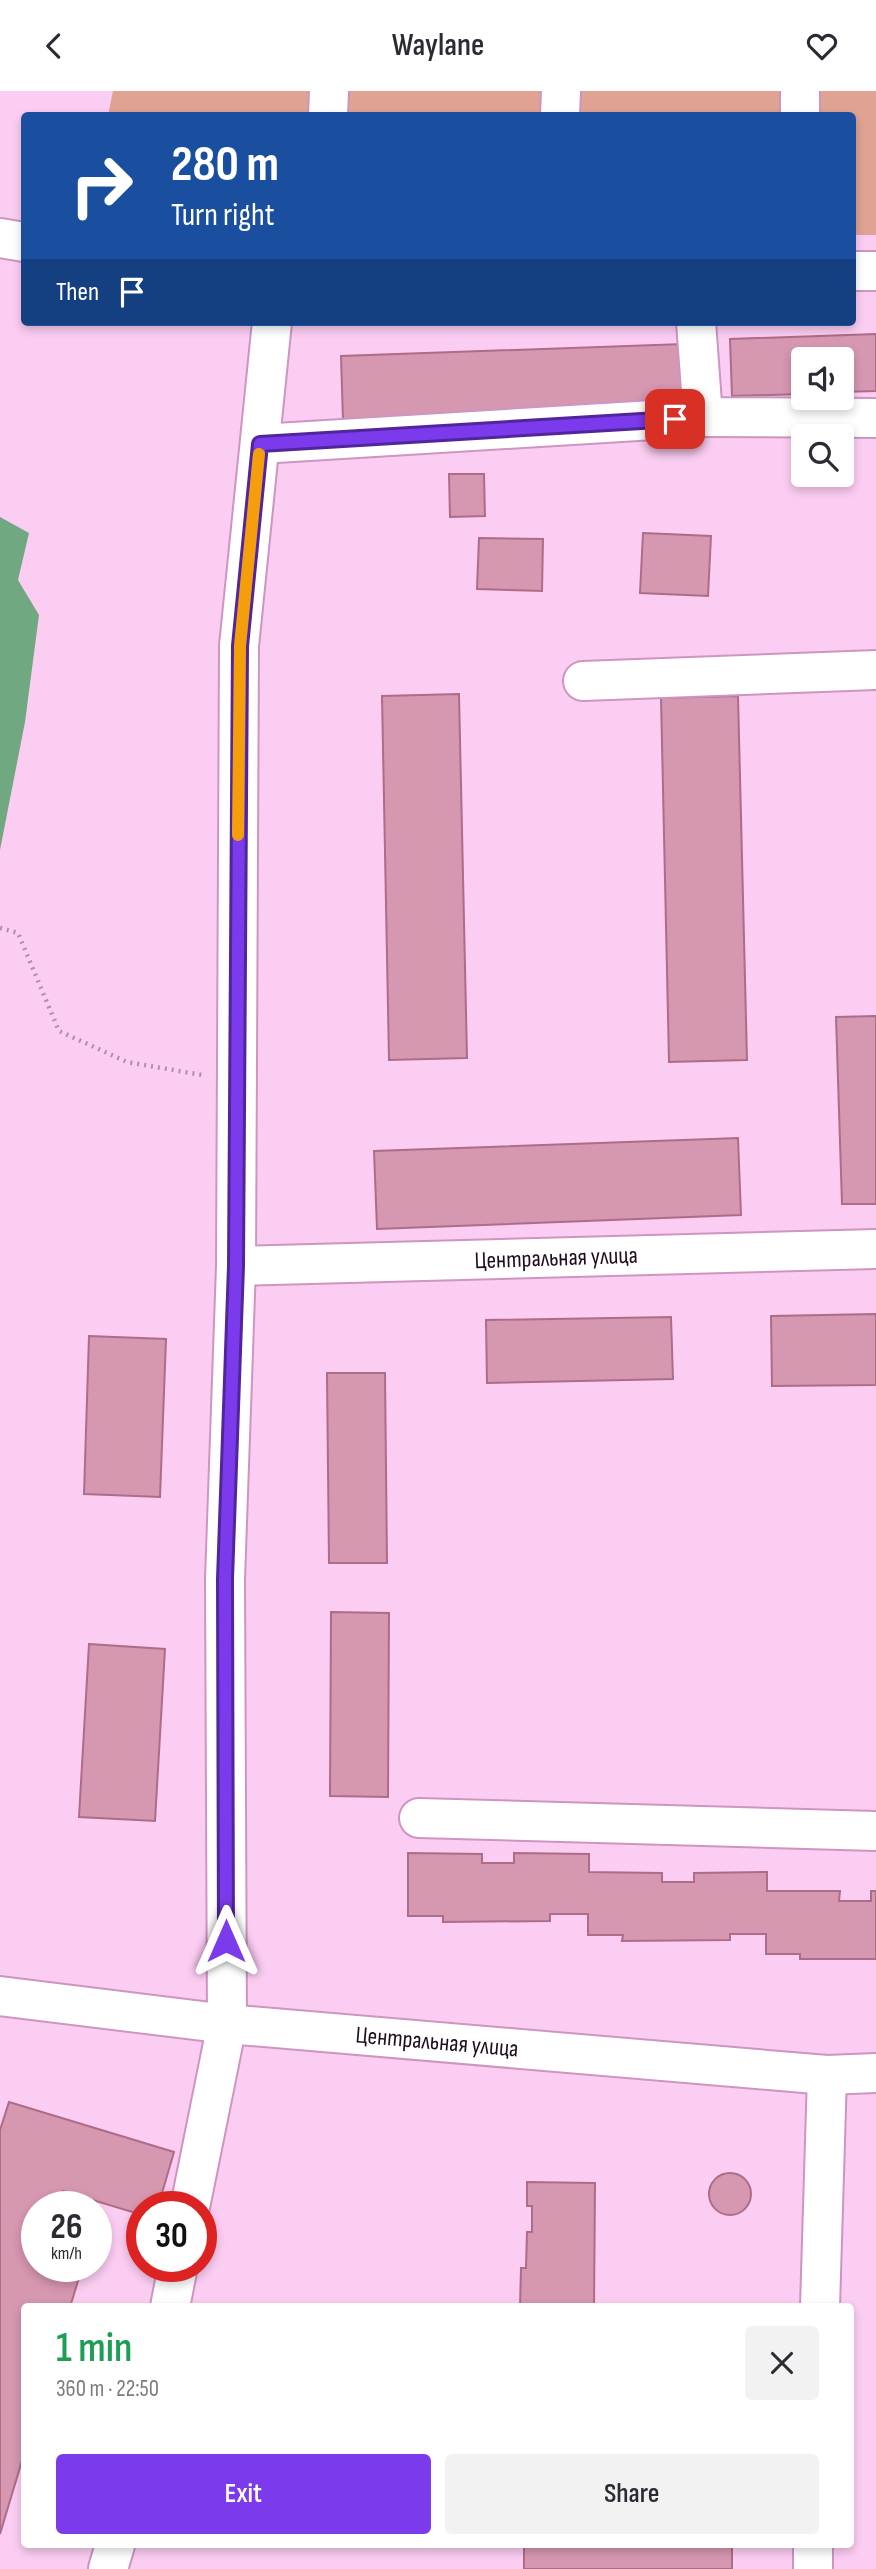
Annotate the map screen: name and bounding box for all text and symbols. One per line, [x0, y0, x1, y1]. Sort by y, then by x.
text: Waylane [392, 26, 484, 65]
icon: back [35, 27, 73, 65]
icon: heart [803, 27, 841, 65]
text: 280 m [171, 136, 279, 195]
icon: right [56, 140, 147, 231]
text: Turn right [171, 196, 275, 235]
icon: arrive [113, 273, 151, 311]
text: Then [56, 277, 99, 308]
map controls [791, 347, 854, 487]
button: sound [791, 347, 854, 410]
pin [645, 389, 705, 449]
icon: arrive [656, 400, 694, 438]
button: search [791, 424, 854, 487]
street label: Центральная улица [474, 1241, 638, 1275]
position arrow [189, 1904, 263, 1978]
street label: Центральная улица [354, 2020, 520, 2064]
speed limit sign: 30 [126, 2191, 217, 2282]
text: 26 [51, 2206, 82, 2249]
text: km/h [51, 2243, 82, 2264]
text: 1 min [56, 2323, 132, 2374]
button: close [745, 2326, 819, 2400]
text: 360 m · 22:50 [56, 2375, 159, 2403]
button: Exit [56, 2454, 431, 2534]
button: Share [445, 2454, 819, 2534]

